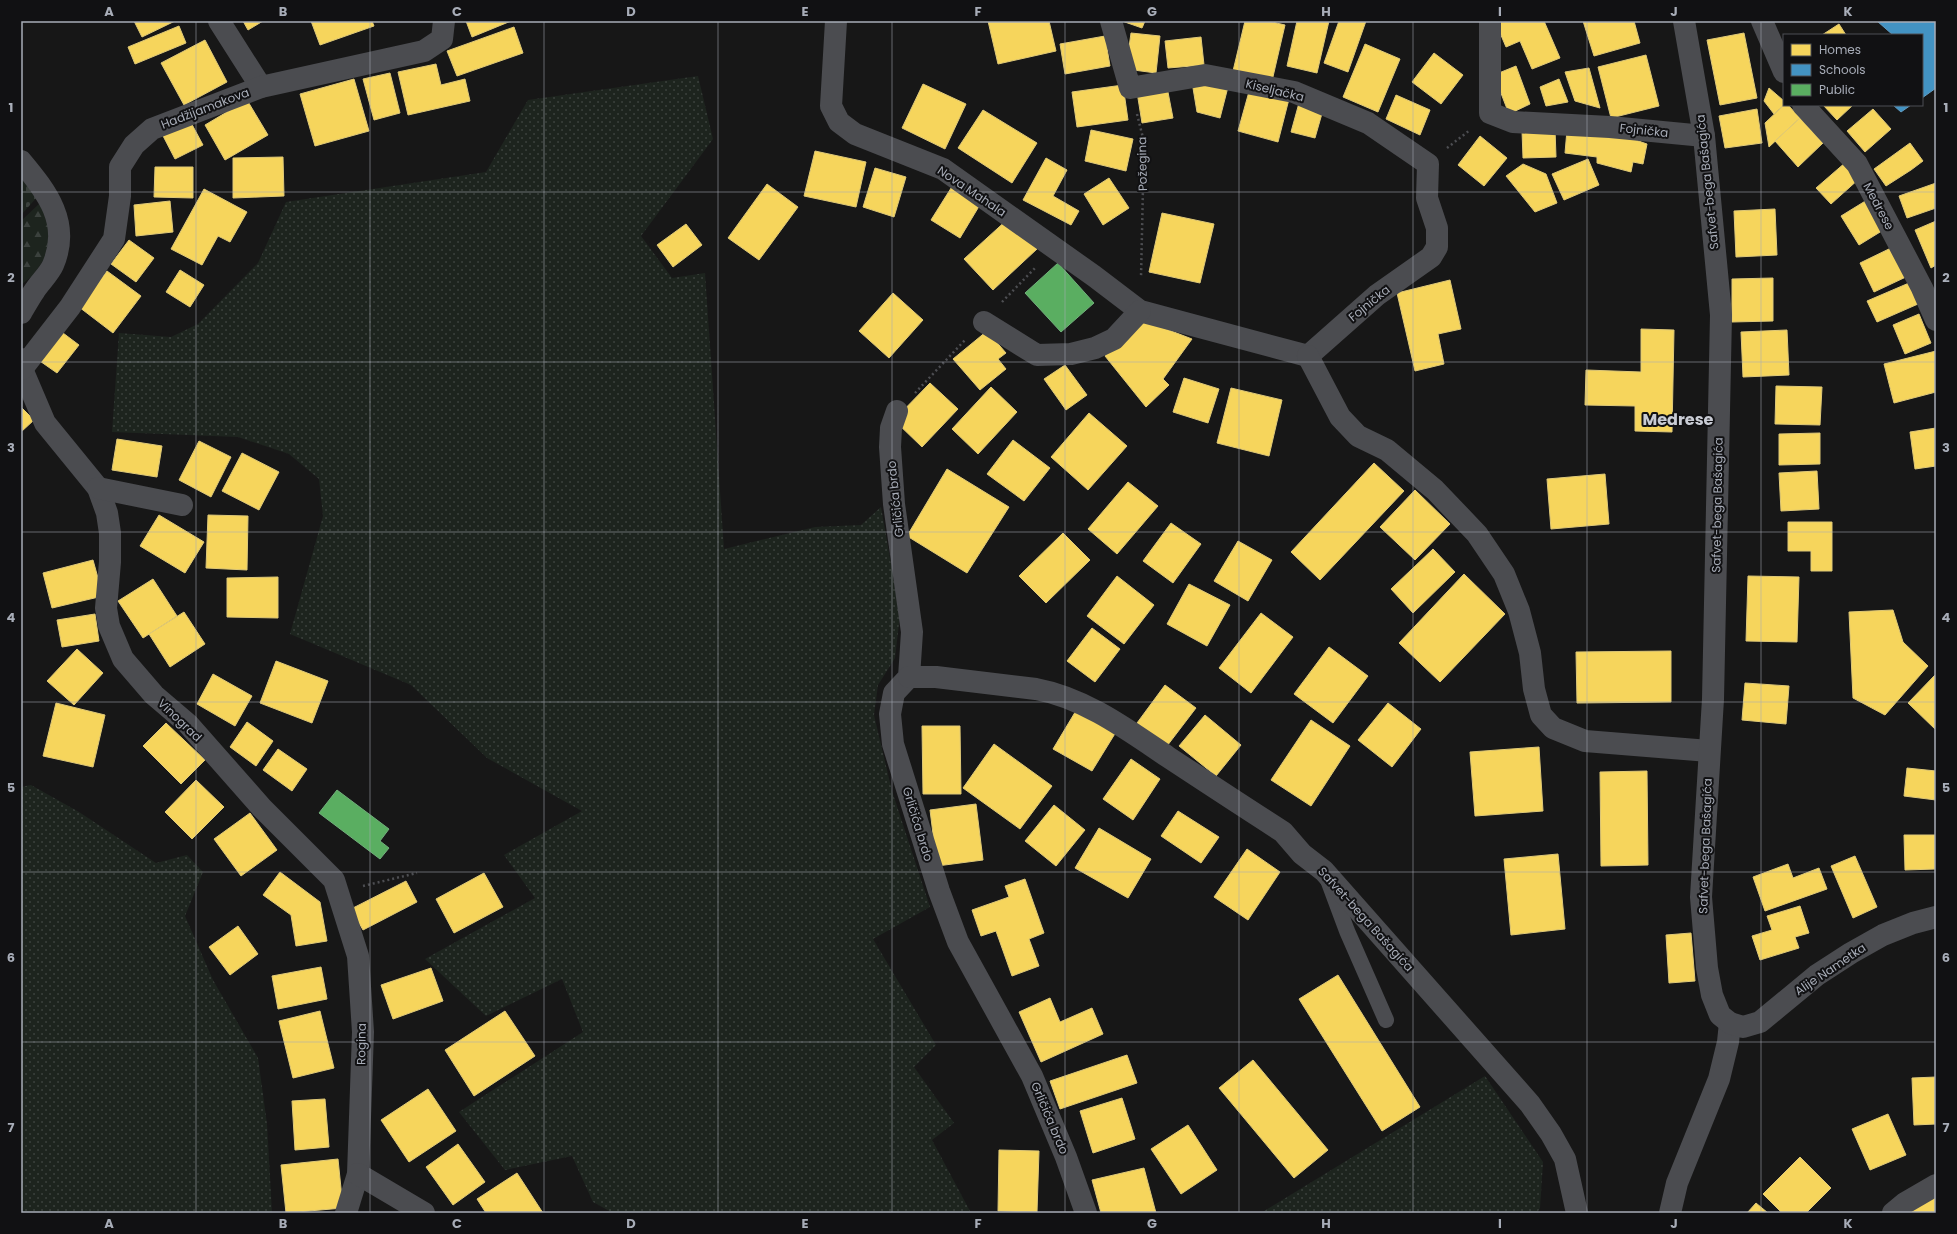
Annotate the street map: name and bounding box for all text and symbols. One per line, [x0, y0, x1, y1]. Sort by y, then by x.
text: A [104, 2, 114, 21]
text: B [279, 2, 288, 21]
text: C [452, 2, 462, 21]
text: D [626, 2, 636, 21]
text: E [801, 2, 809, 21]
text: F [974, 2, 982, 21]
text: G [1147, 2, 1157, 21]
text: H [1321, 2, 1331, 21]
text: I [1498, 2, 1502, 21]
text: J [1670, 2, 1678, 21]
text: K [1843, 2, 1853, 21]
legend [1783, 34, 1923, 106]
text: Homes [1819, 41, 1861, 58]
text: Schools [1819, 61, 1866, 78]
street label: Kiseljačka [1244, 75, 1306, 105]
text: Public [1819, 81, 1855, 98]
street label: Hadžijamakova [158, 83, 252, 133]
text: 1 [9, 98, 13, 117]
text: 1 [1944, 98, 1948, 117]
street label: Safvet-bega Bašagića [1691, 114, 1723, 250]
street label: Fojnička [1619, 119, 1669, 141]
street label: Požegina [1133, 137, 1151, 191]
street label: Nova Mahala [934, 162, 1010, 220]
street label: Medrese [1859, 179, 1899, 233]
text: 2 [7, 268, 15, 287]
text: 2 [1942, 268, 1950, 287]
street label: Fojnička [1345, 281, 1393, 325]
district label: Medrese [1643, 408, 1714, 431]
street label: Safvet-bega Bašagića [1707, 437, 1727, 573]
text: 3 [7, 438, 15, 457]
text: 3 [1942, 438, 1950, 457]
street label: Grličića brdo [882, 460, 907, 538]
text: 4 [7, 608, 16, 627]
text: 4 [1942, 608, 1951, 627]
street label: Vinograd [154, 695, 206, 745]
text: 5 [7, 778, 15, 797]
street label: Safvet-bega Bašagića [1694, 778, 1716, 914]
text: 5 [1942, 778, 1950, 797]
street label: Grličića brdo [899, 785, 937, 864]
street label: Safvet-bega Bašagića [1314, 863, 1418, 975]
street label: Alije Nametka [1791, 939, 1869, 999]
text: 6 [7, 948, 15, 967]
text: 6 [1942, 948, 1950, 967]
street label: Rogina [352, 1023, 370, 1065]
street label: Grličića brdo [1027, 1079, 1073, 1157]
text: 7 [8, 1118, 15, 1137]
text: 7 [1943, 1118, 1950, 1137]
text: A [104, 1214, 114, 1233]
text: B [279, 1214, 288, 1233]
text: C [452, 1214, 462, 1233]
text: D [626, 1214, 636, 1233]
text: E [801, 1214, 809, 1233]
text: F [974, 1214, 982, 1233]
text: G [1147, 1214, 1157, 1233]
text: H [1321, 1214, 1331, 1233]
text: I [1498, 1214, 1502, 1233]
text: J [1670, 1214, 1678, 1233]
text: K [1843, 1214, 1853, 1233]

